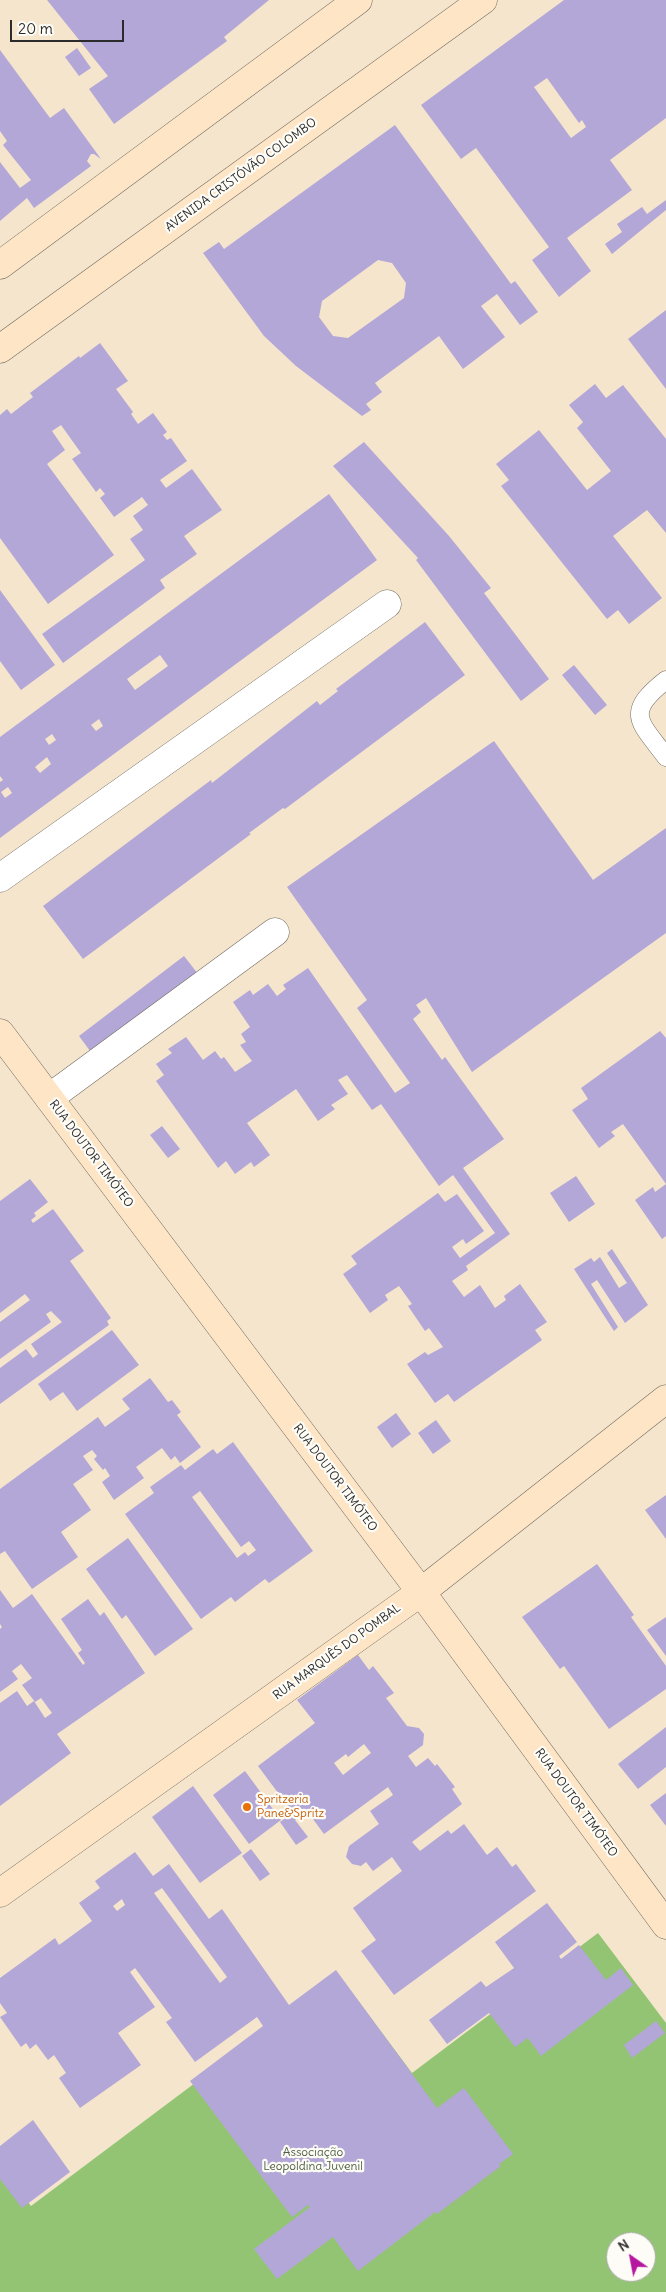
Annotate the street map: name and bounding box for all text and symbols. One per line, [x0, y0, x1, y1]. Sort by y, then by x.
scale bar [12, 10, 126, 42]
text: 20 m [18, 19, 53, 38]
street label: AVENIDA CRISTÓVÃO COLOMBO [163, 115, 319, 235]
street label: RUA DOUTOR TIMÓTEO [46, 1097, 136, 1211]
street label: RUA DOUTOR TIMÓTEO [290, 1421, 380, 1535]
street label: RUA MARQUÊS DO POMBAL [270, 1601, 404, 1703]
street label: RUA DOUTOR TIMÓTEO [532, 1746, 620, 1860]
place label: Spritzeria Pane&Spritz [257, 1793, 324, 1821]
marker: Spritzeria Pane&Spritz [241, 1801, 253, 1813]
park label: Associação Leopoldina Juvenil [263, 2146, 363, 2174]
north arrow [606, 2232, 656, 2282]
text: N [614, 2235, 632, 2255]

